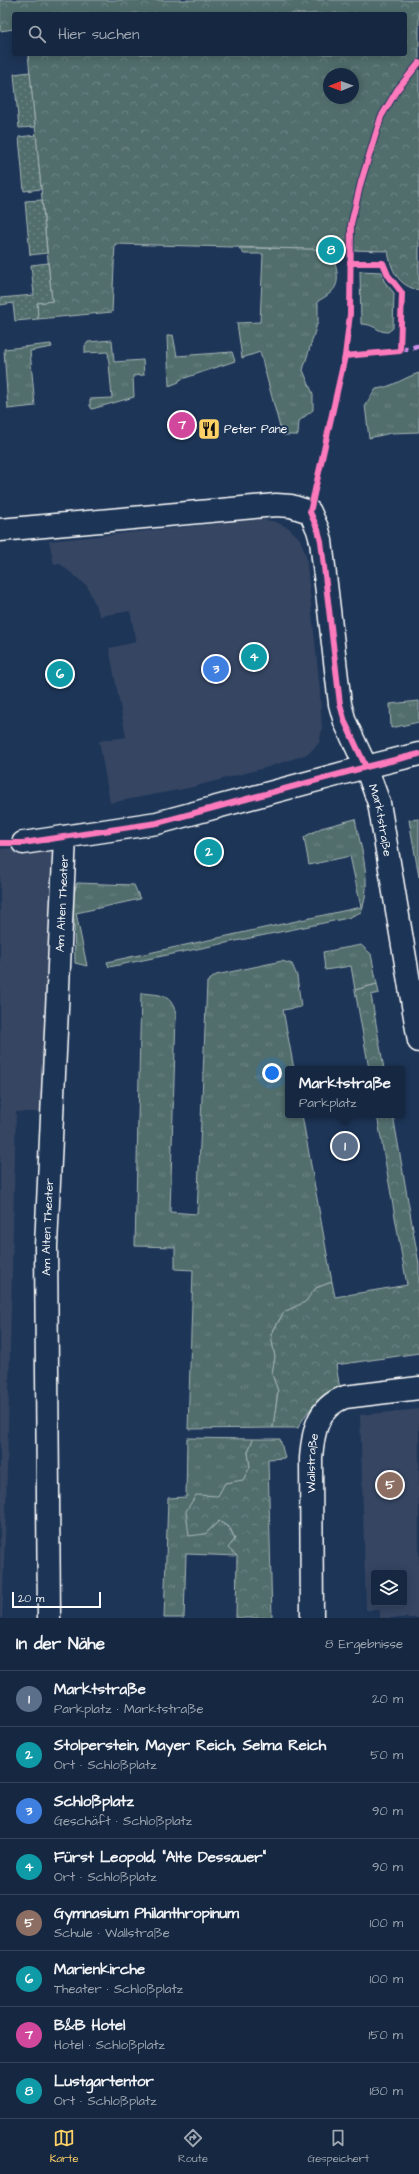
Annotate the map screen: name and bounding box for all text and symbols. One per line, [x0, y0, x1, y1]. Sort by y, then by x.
search box [12, 12, 407, 56]
icon: search [26, 23, 48, 45]
text: Hier suchen [58, 24, 139, 45]
north arrow [323, 68, 359, 104]
pin: 8 [318, 235, 344, 265]
pin: 7 [169, 410, 195, 440]
restaurant icon: Peter Pane [196, 416, 222, 442]
place label: Peter Pane [224, 421, 288, 438]
pin: 4 [241, 642, 267, 672]
pin: 3 [203, 654, 229, 684]
pin: 6 [47, 659, 73, 689]
street label: Marktstraße [364, 782, 396, 858]
pin: 2 [196, 837, 222, 867]
street label: Am Alten Theater [52, 854, 73, 953]
your location [262, 1063, 282, 1083]
popup [285, 1066, 405, 1118]
text: Marktstraße [299, 1073, 391, 1094]
text: Parkplatz [299, 1094, 357, 1112]
pin: 1 [332, 1131, 358, 1161]
street label: Am Alten Theater [38, 1178, 58, 1276]
street label: Wallstraße [303, 1431, 323, 1493]
pin: 5 [377, 1470, 403, 1500]
map controls [371, 1570, 407, 1606]
button: layers [371, 1570, 407, 1606]
scale bar [12, 1590, 101, 1609]
text: 20 m [18, 1591, 44, 1606]
text: In der Nähe [16, 1632, 105, 1656]
text: 8 Ergebnisse [325, 1635, 403, 1653]
text: Marktstraße [54, 1679, 146, 1700]
text: 1 [28, 1690, 30, 1708]
text: 20 m [372, 1690, 403, 1708]
text: Parkplatz · Marktstraße [54, 1700, 204, 1718]
text: Stolperstein, Mayer Reich, Selma Reich [54, 1735, 326, 1756]
text: 2 [25, 1746, 33, 1764]
text: 50 m [370, 1746, 403, 1764]
text: Ort · Schloßplatz [54, 1756, 157, 1774]
text: Schloßplatz [54, 1791, 134, 1812]
text: 3 [26, 1802, 32, 1820]
text: 90 m [372, 1802, 403, 1820]
text: Geschäft · Schloßplatz [54, 1812, 192, 1830]
text: Fürst Leopold, "Alte Dessauer" [54, 1847, 266, 1868]
text: 4 [25, 1858, 33, 1876]
text: 90 m [372, 1858, 403, 1876]
text: Ort · Schloßplatz [54, 1868, 157, 1886]
text: Gymnasium Philanthropinum [54, 1903, 239, 1924]
text: 5 [24, 1914, 34, 1932]
text: 100 m [370, 1914, 403, 1932]
text: Schule · Wallstraße [54, 1924, 170, 1942]
text: Marienkirche [54, 1959, 145, 1980]
text: 6 [25, 1970, 33, 1988]
text: 100 m [370, 1970, 403, 1988]
text: Theater · Schloßplatz [54, 1980, 183, 1998]
text: B&B Hotel [54, 2015, 125, 2036]
text: 7 [25, 2026, 33, 2044]
text: 150 m [369, 2026, 403, 2044]
text: Hotel · Schloßplatz [54, 2036, 165, 2054]
text: Lustgartentor [54, 2071, 154, 2092]
text: 8 [25, 2082, 33, 2100]
text: 180 m [369, 2082, 403, 2100]
text: Ort · Schloßplatz [54, 2092, 157, 2110]
tab: Karte [50, 2127, 78, 2166]
tab: Route [178, 2127, 208, 2166]
tab: Gespeichert [308, 2127, 369, 2166]

